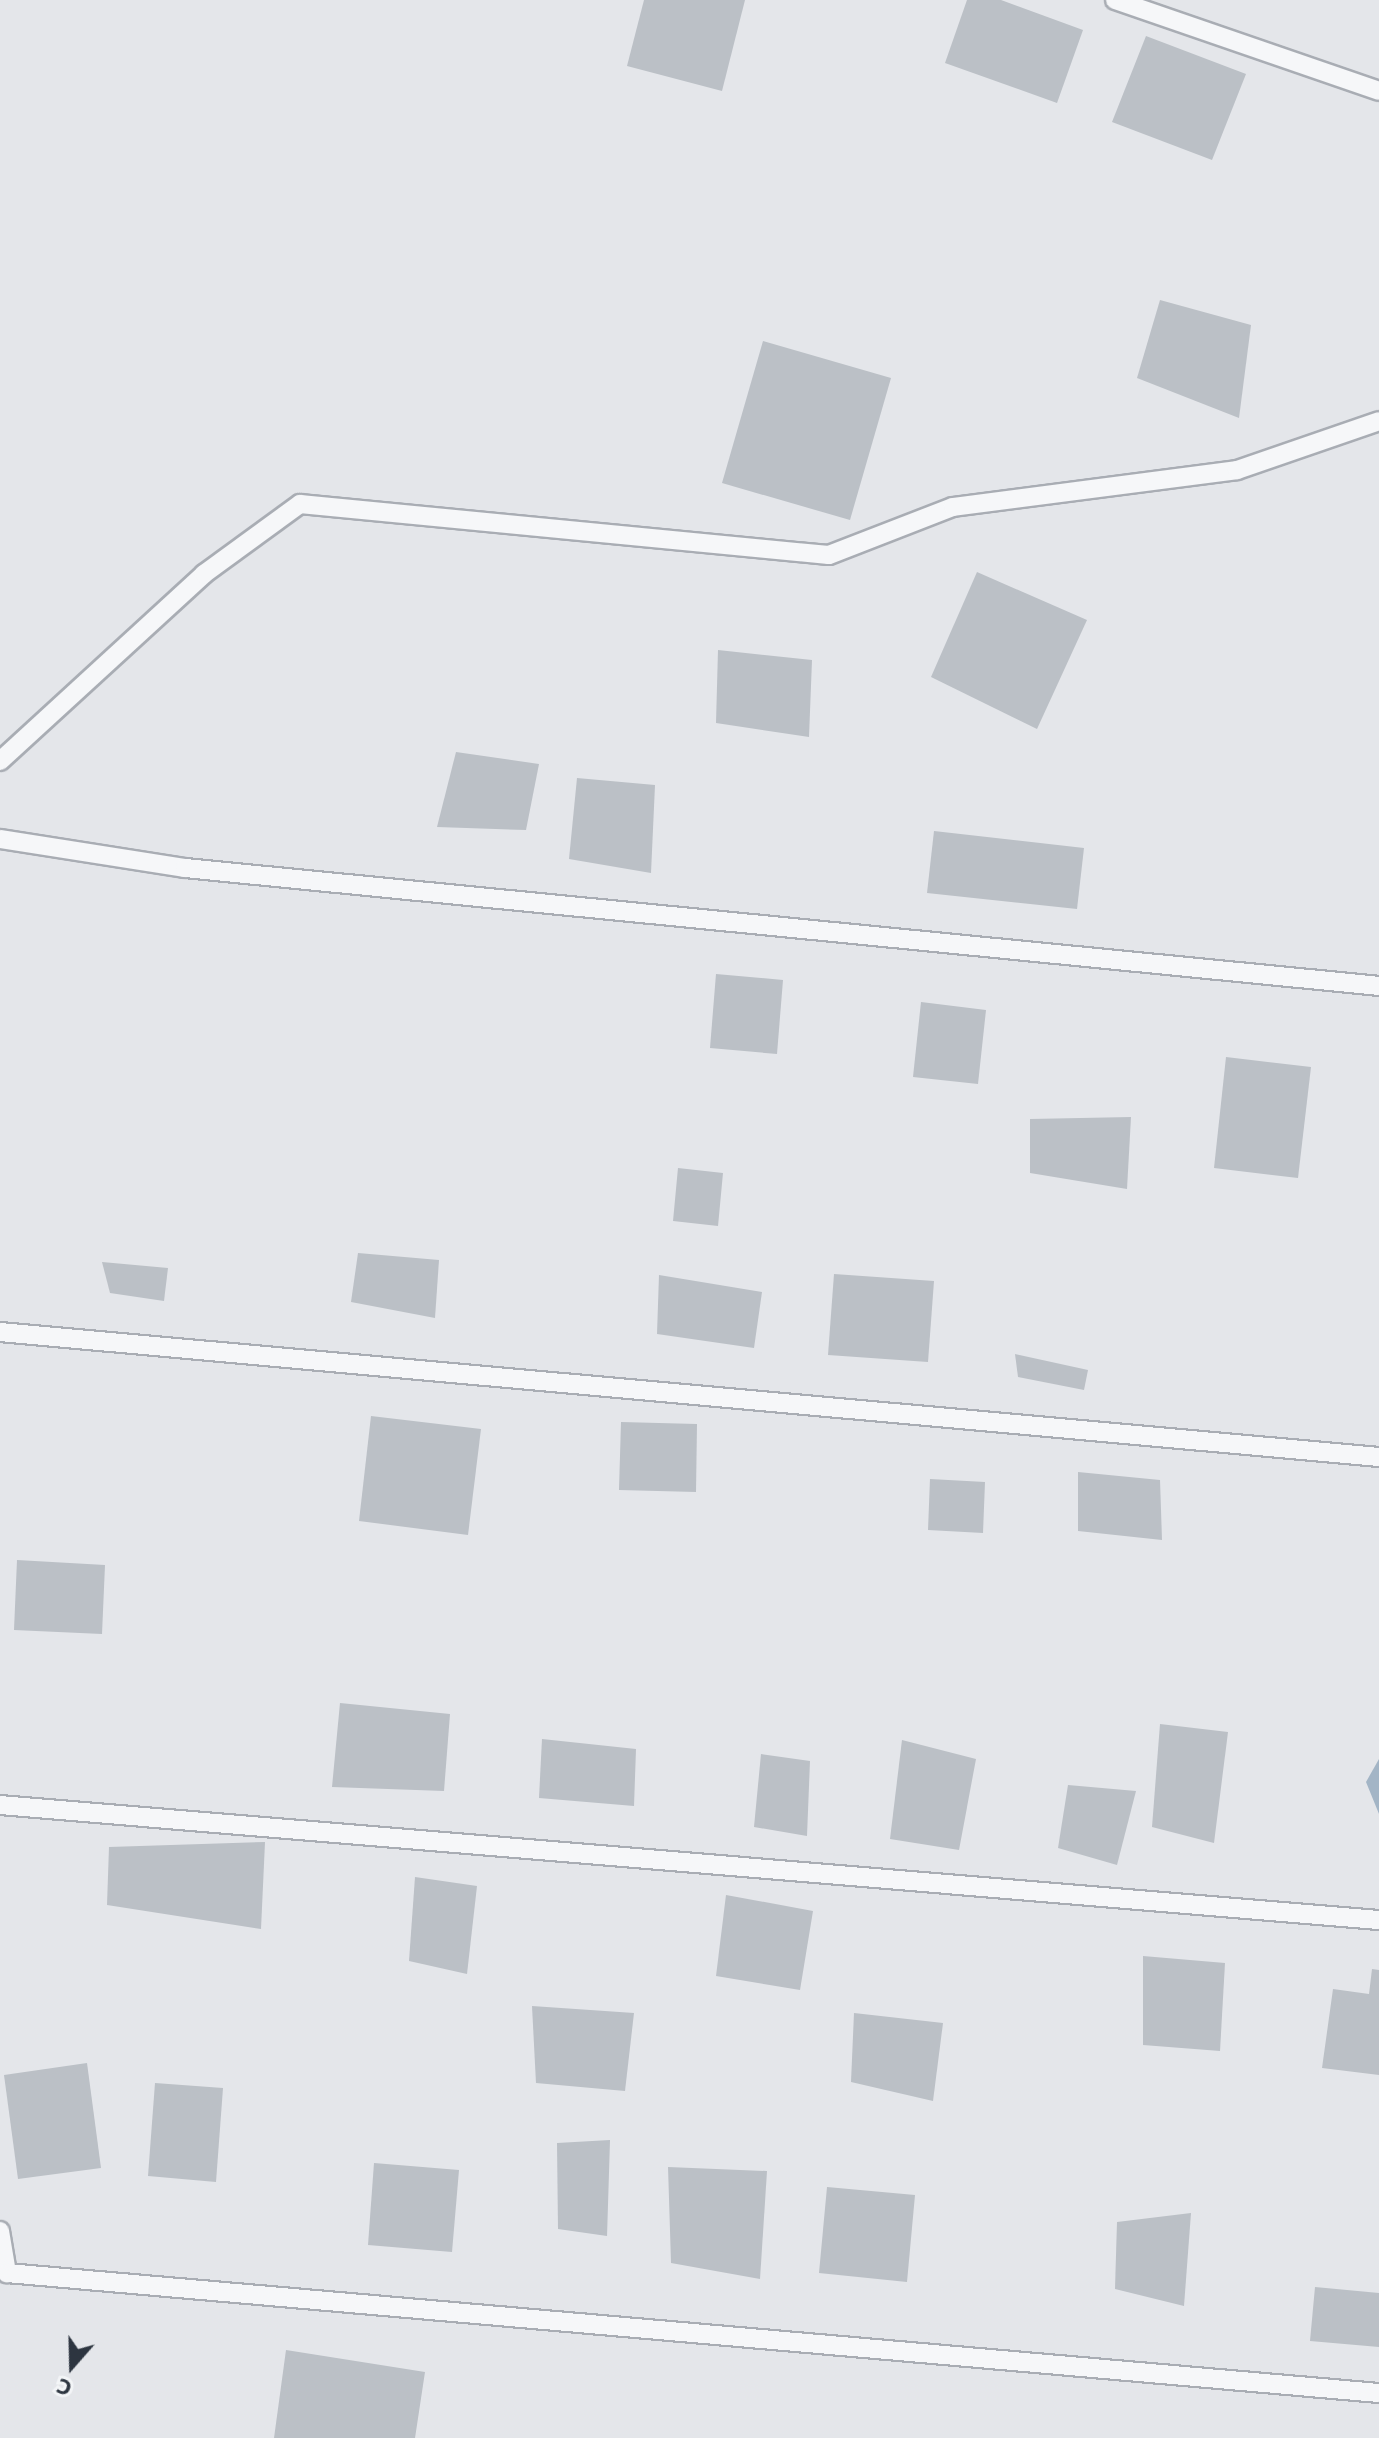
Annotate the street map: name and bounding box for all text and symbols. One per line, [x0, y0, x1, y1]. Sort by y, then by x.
north arrow [32, 2326, 112, 2406]
text: С [52, 2372, 76, 2405]

